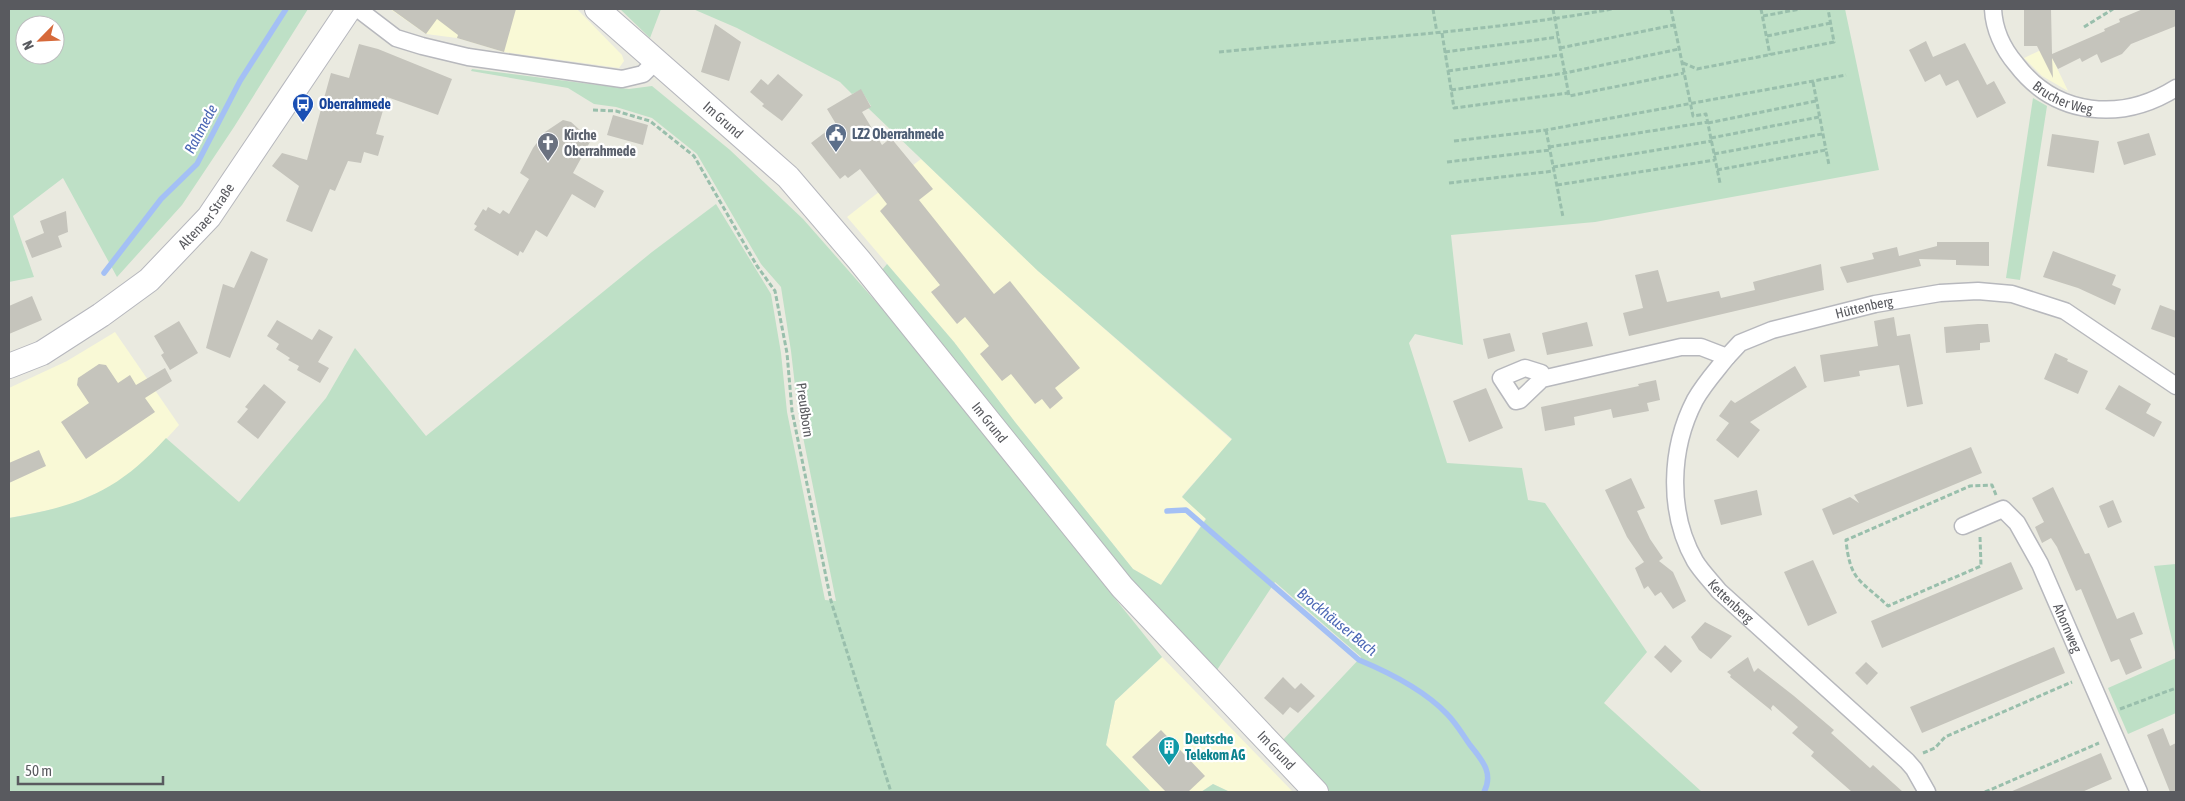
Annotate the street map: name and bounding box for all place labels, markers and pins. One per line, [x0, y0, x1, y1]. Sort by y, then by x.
bus stop icon: Oberrahmede [291, 92, 315, 123]
place label: Oberrahmede [319, 96, 391, 112]
public building icon: LZ2 Oberrahmede [824, 122, 848, 153]
place label: LZ2 Oberrahmede [852, 126, 944, 142]
place label: Kirche Oberrahmede [564, 127, 636, 159]
church icon: Kirche Oberrahmede [536, 131, 560, 162]
place label: Deutsche Telekom AG [1185, 731, 1246, 763]
building icon: Deutsche Telekom AG [1157, 735, 1181, 766]

